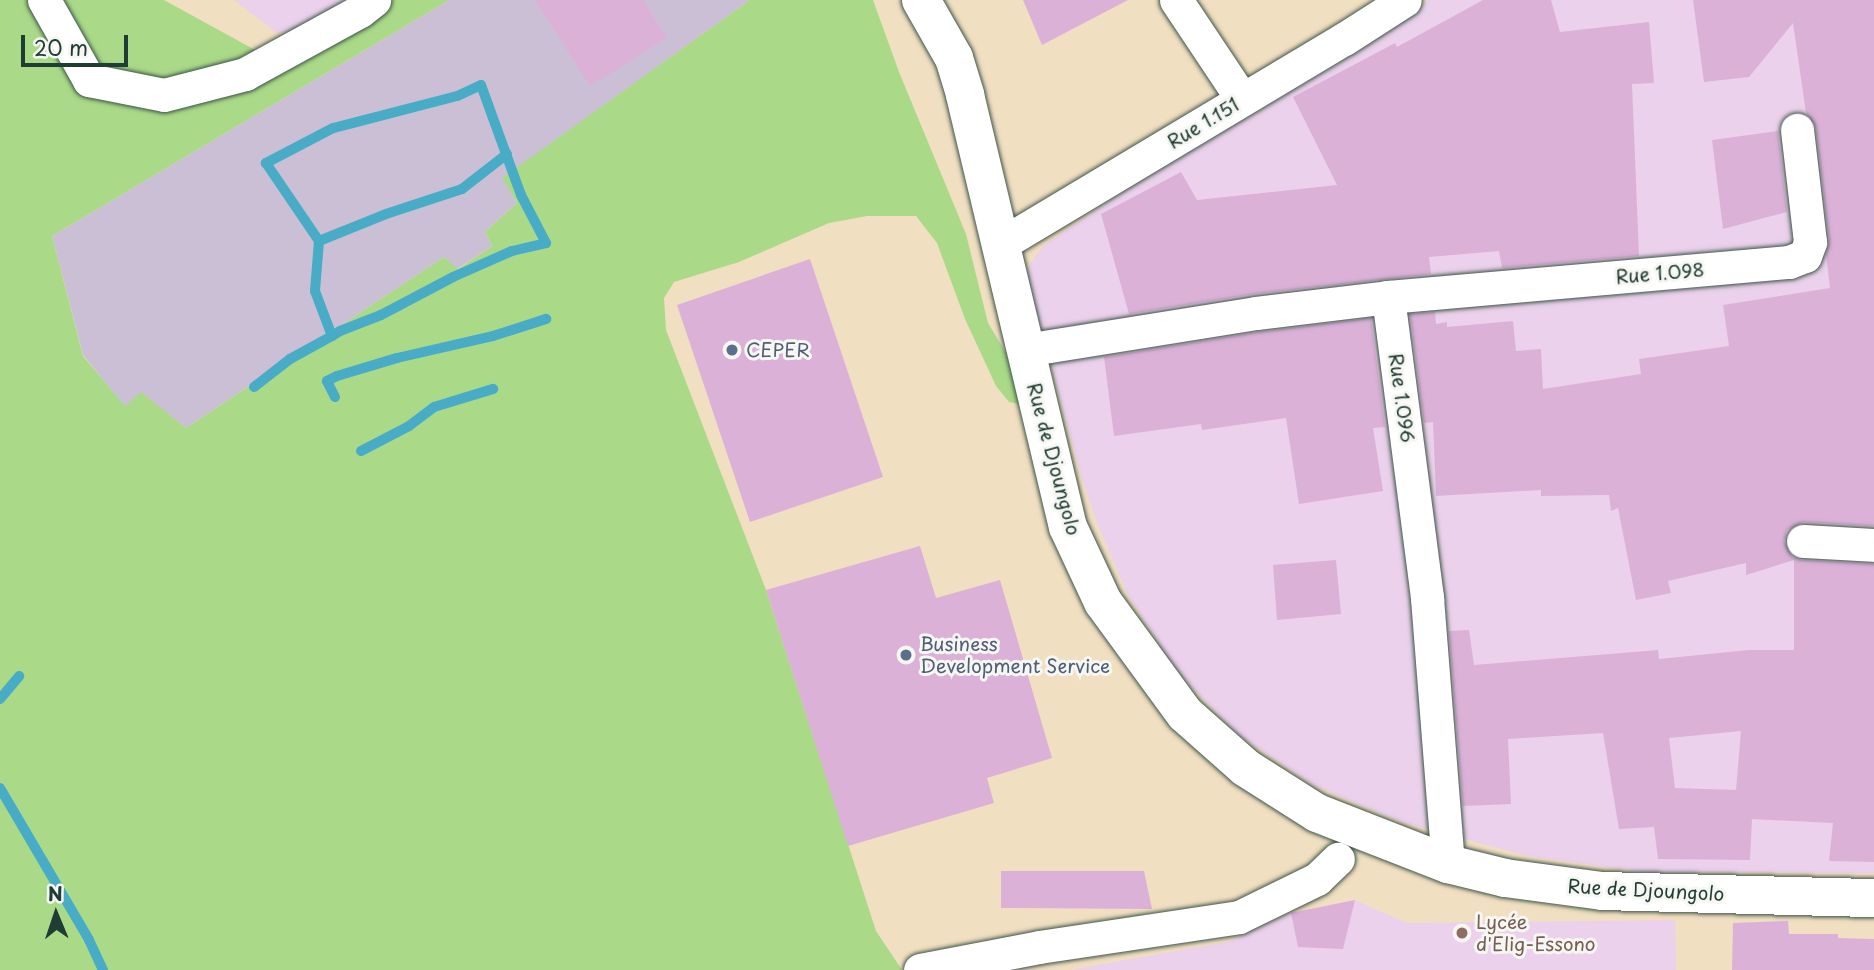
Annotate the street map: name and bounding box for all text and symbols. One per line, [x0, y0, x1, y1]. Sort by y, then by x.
scale bar [24, 21, 131, 65]
text: 20 m [34, 31, 88, 63]
street label: Rue 1.151 [1163, 92, 1243, 154]
street label: Rue 1.098 [1614, 258, 1706, 288]
place label: CEPER [746, 339, 810, 361]
marker: CEPER [724, 342, 740, 358]
street label: Rue 1.096 [1384, 351, 1420, 445]
street label: Rue de Djoungolo [1022, 379, 1086, 539]
place label: Business Development Service [920, 633, 1110, 677]
marker: Business Development Service [898, 647, 914, 663]
street label: Rue de Djoungolo [1565, 874, 1727, 906]
north arrow [21, 879, 91, 949]
text: N [47, 879, 63, 907]
place label: Lycée d'Elig-Essono [1476, 911, 1596, 955]
marker: Lycée d'Elig-Essono [1454, 925, 1470, 941]

